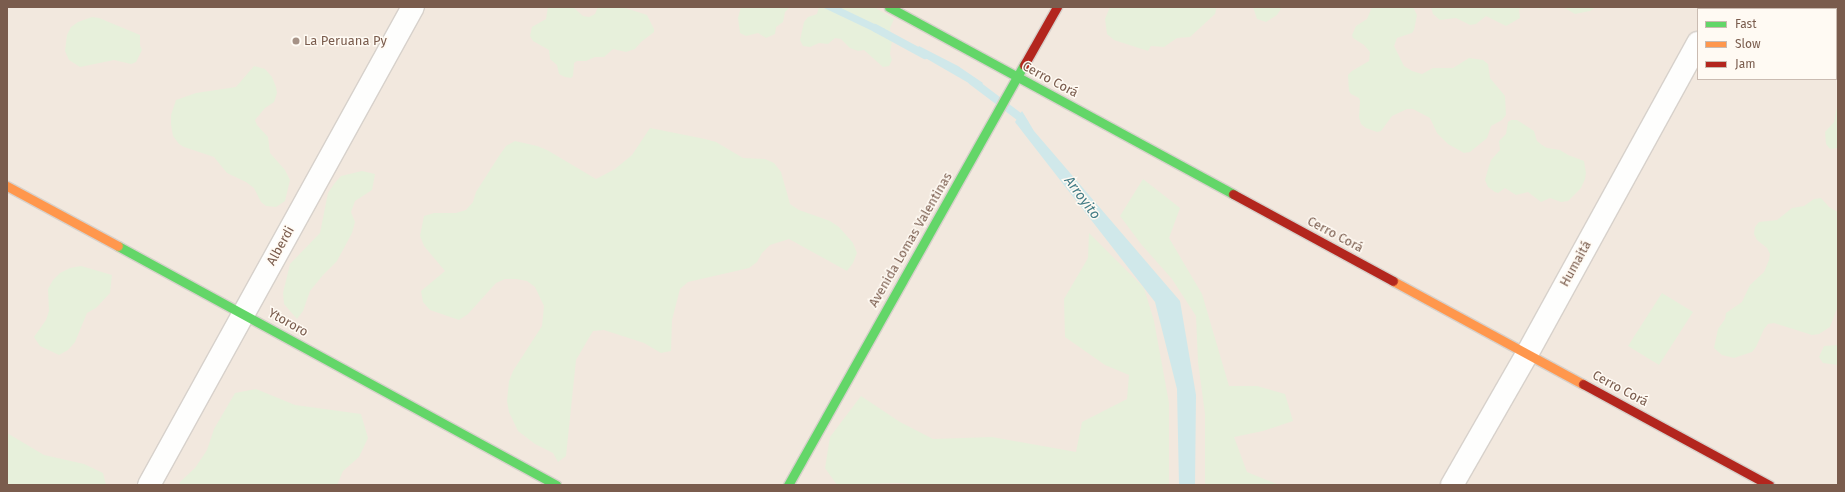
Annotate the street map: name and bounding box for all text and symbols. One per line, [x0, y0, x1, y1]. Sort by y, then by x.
legend [1697, 8, 1837, 80]
text: Fast [1735, 17, 1757, 31]
place label: La Peruana Py [304, 33, 387, 49]
marker: La Peruana Py [291, 36, 301, 46]
text: Slow [1735, 37, 1761, 51]
text: Jam [1735, 57, 1755, 71]
street label: Cerro Corá [1019, 59, 1081, 101]
street label: Avenida Lomas Valentinas [866, 170, 956, 310]
water label: Arroyito [1060, 173, 1104, 223]
street label: Cerro Corá [1304, 214, 1366, 256]
street label: Alberdi [264, 224, 298, 268]
street label: Humaitá [1557, 238, 1595, 290]
street label: Ytororo [265, 306, 311, 340]
street label: Cerro Corá [1589, 368, 1651, 410]

